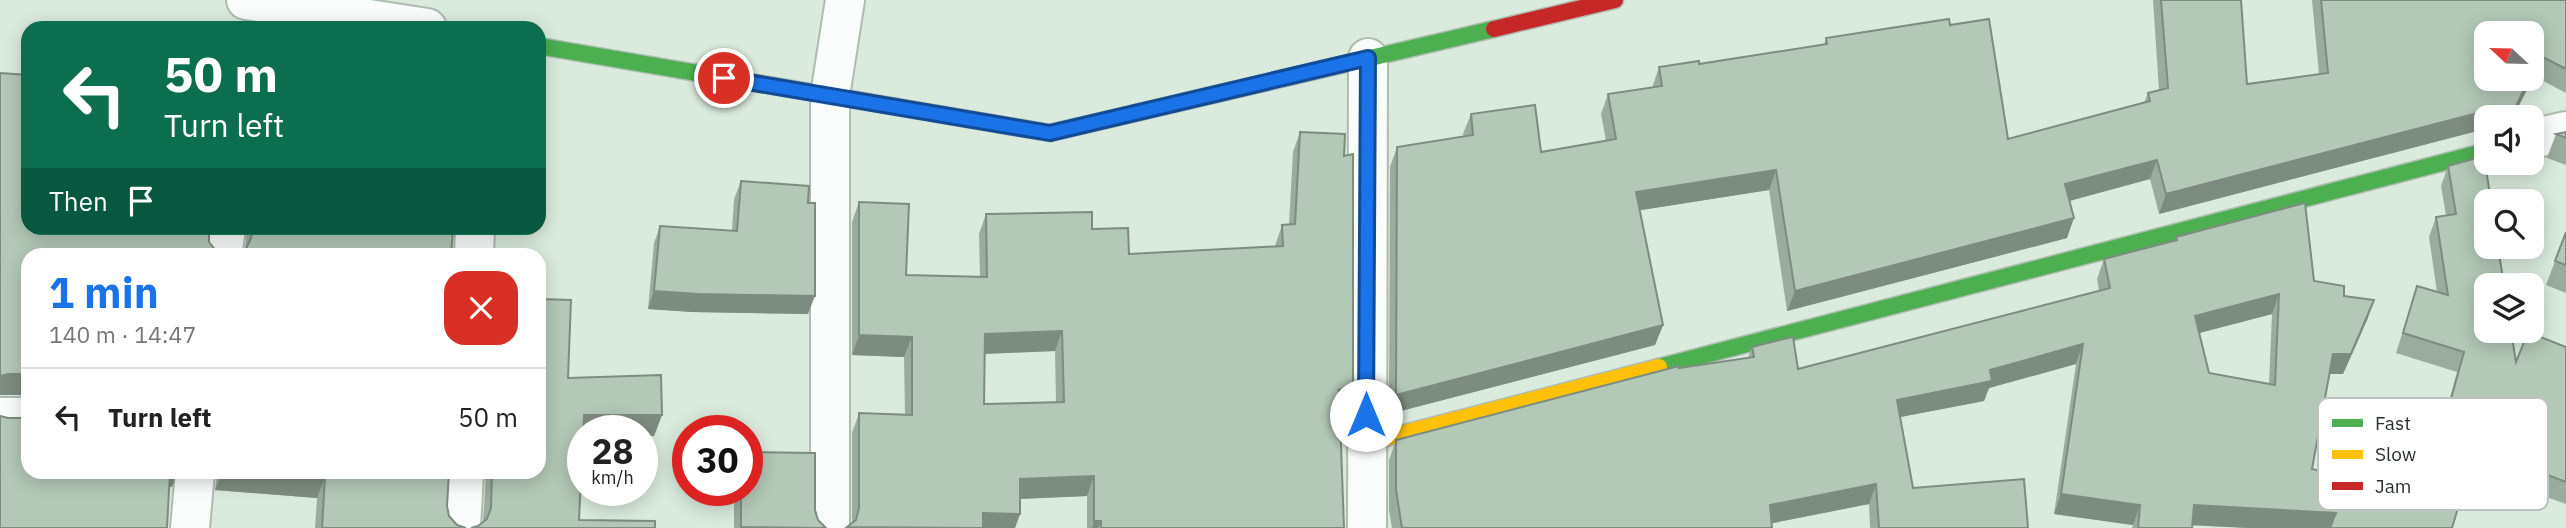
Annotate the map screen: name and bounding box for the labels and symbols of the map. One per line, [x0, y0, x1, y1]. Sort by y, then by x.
north arrow [2474, 21, 2544, 91]
pin [694, 48, 754, 108]
position arrow [1329, 378, 1403, 452]
legend [2318, 398, 2548, 510]
text: Fast [2375, 411, 2411, 435]
speed limit sign: 30 [672, 415, 763, 506]
text: Slow [2375, 442, 2416, 466]
text: Jam [2375, 474, 2411, 498]

